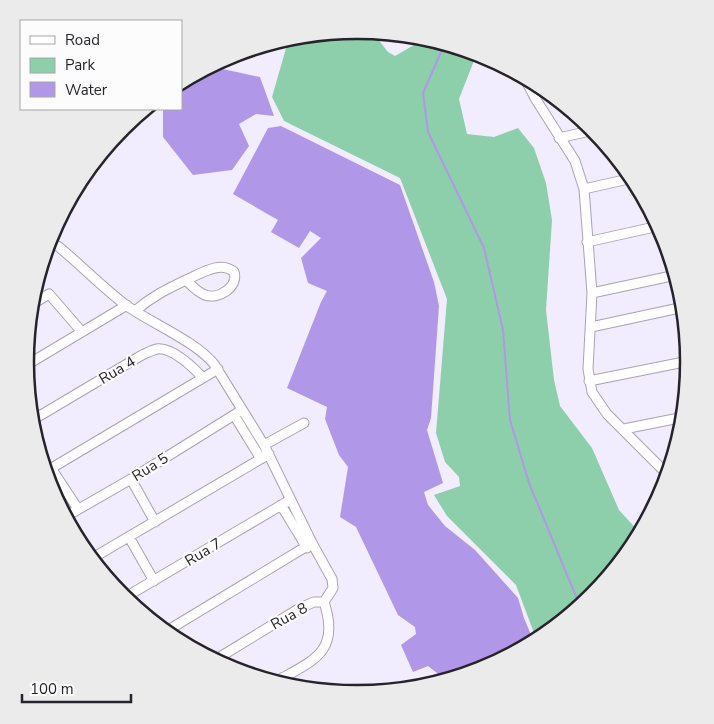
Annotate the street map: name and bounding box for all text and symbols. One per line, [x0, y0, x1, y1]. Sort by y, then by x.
legend [20, 20, 182, 110]
text: Road [65, 30, 100, 50]
text: Park [65, 55, 95, 75]
text: Water [65, 80, 108, 100]
street label: Rua 4 [95, 351, 139, 389]
street label: Rua 5 [128, 448, 172, 486]
street label: Rua 7 [181, 533, 225, 571]
street label: Rua 8 [267, 598, 311, 634]
scale bar [22, 672, 131, 704]
text: 100 m [30, 679, 74, 699]

